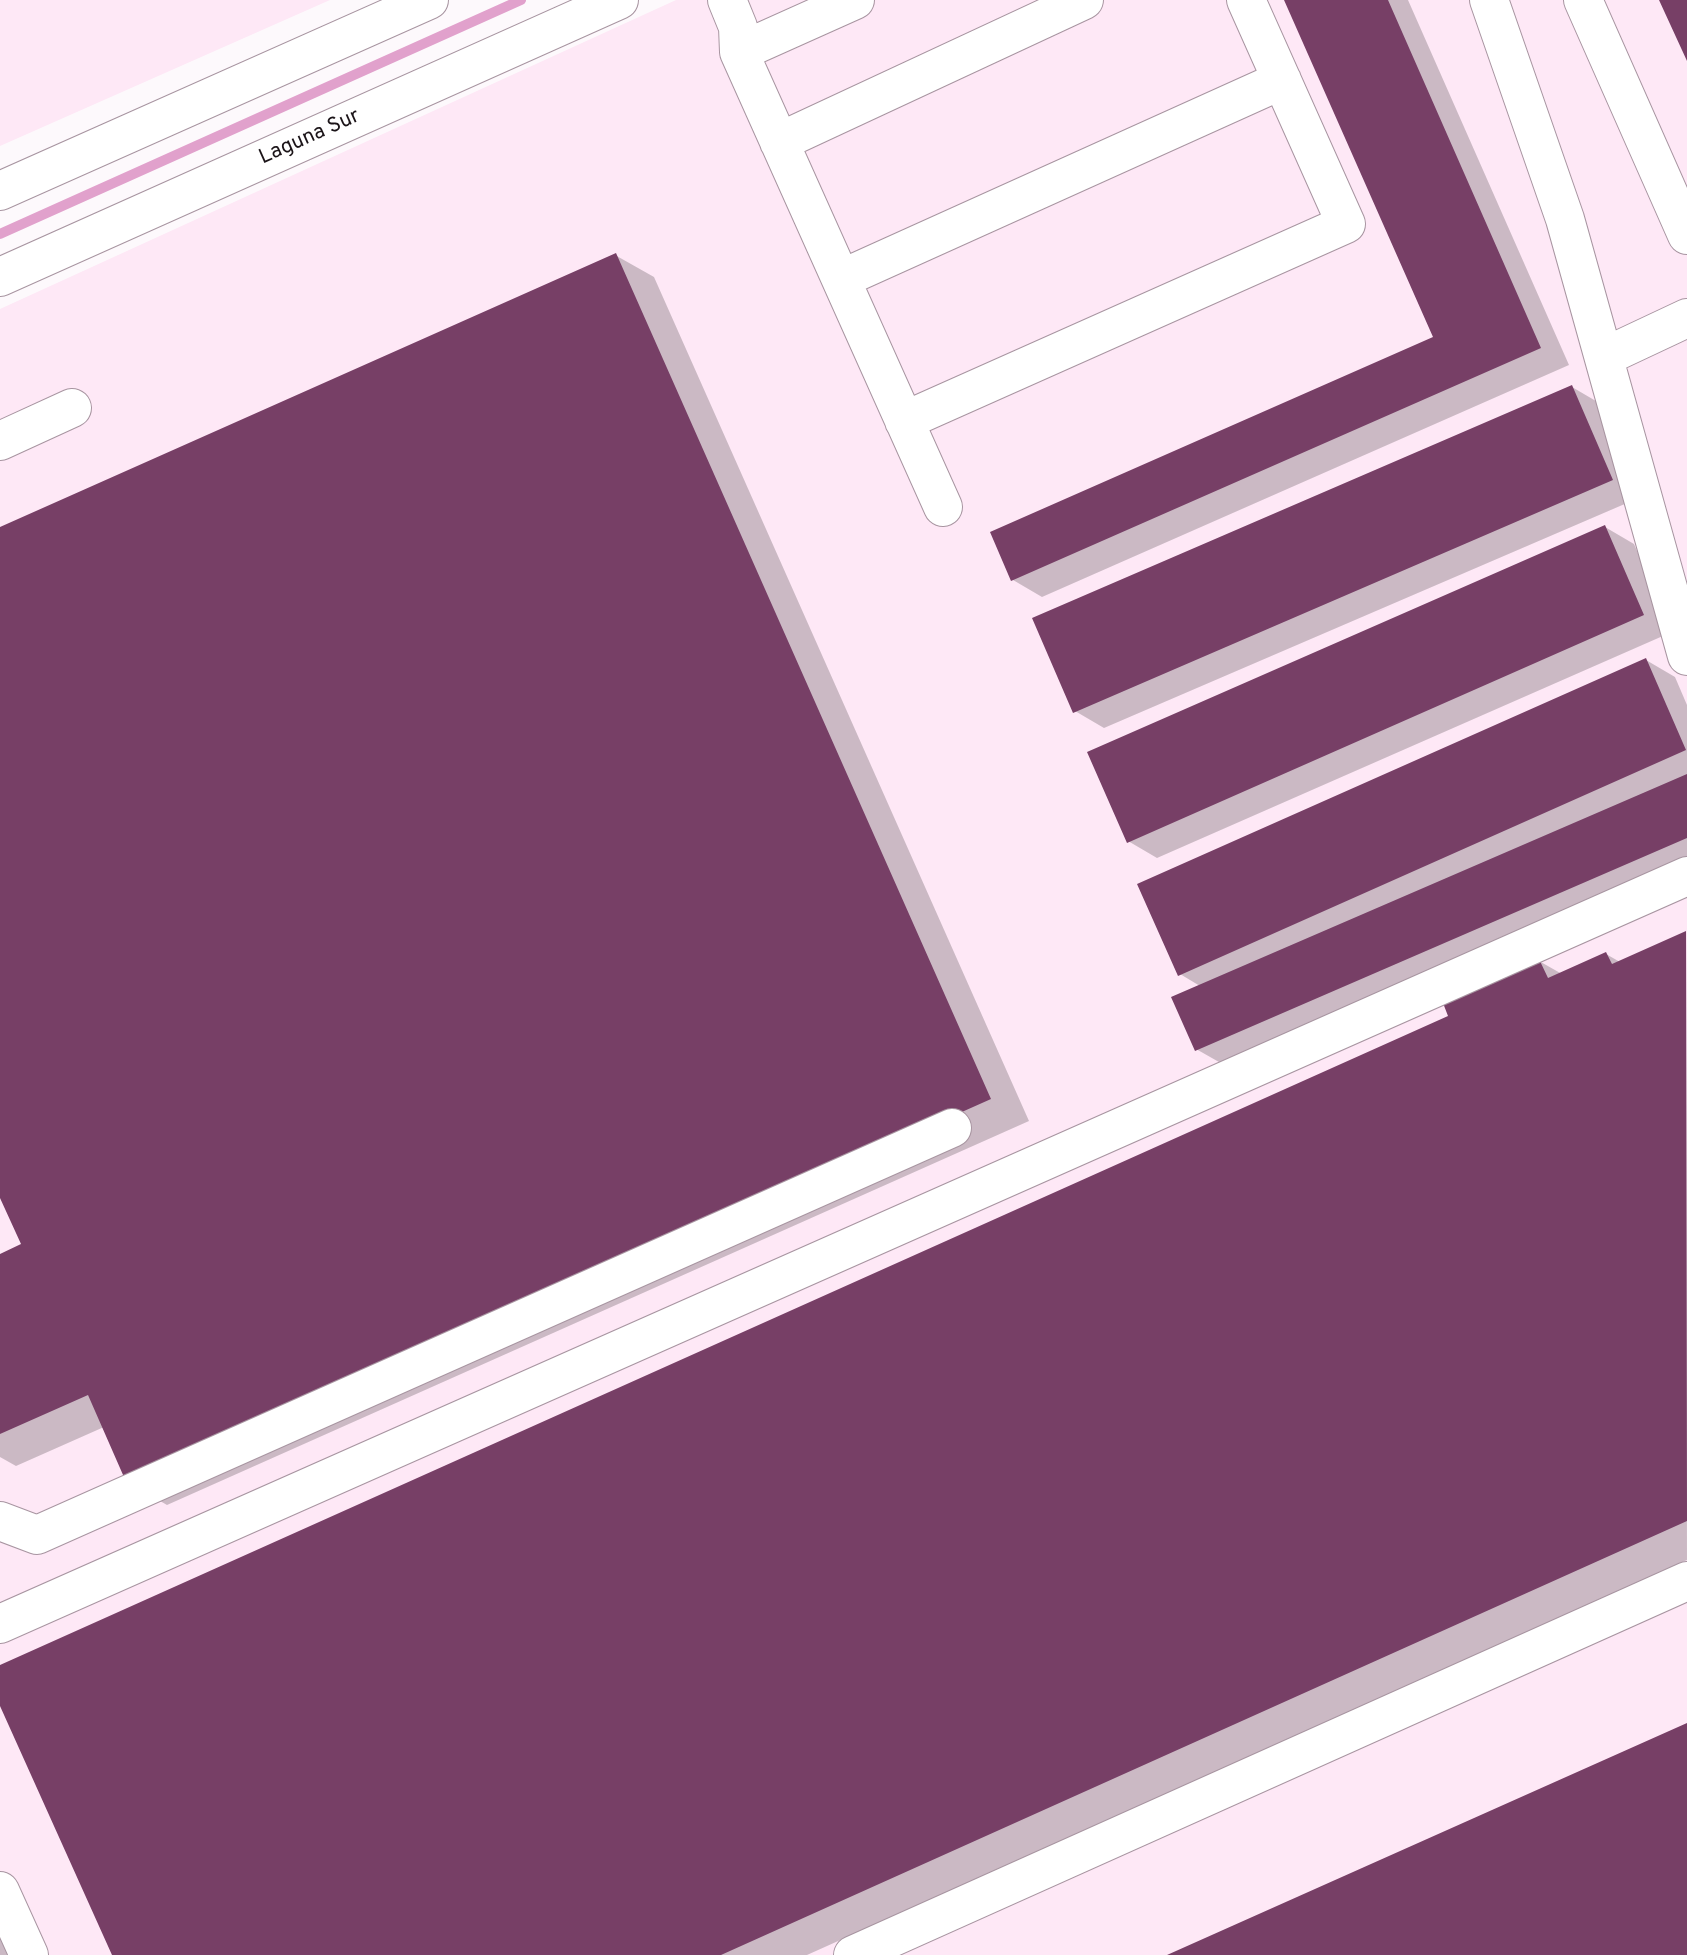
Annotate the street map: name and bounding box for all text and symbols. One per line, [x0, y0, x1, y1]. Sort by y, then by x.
street label: Laguna Sur [256, 105, 364, 171]

